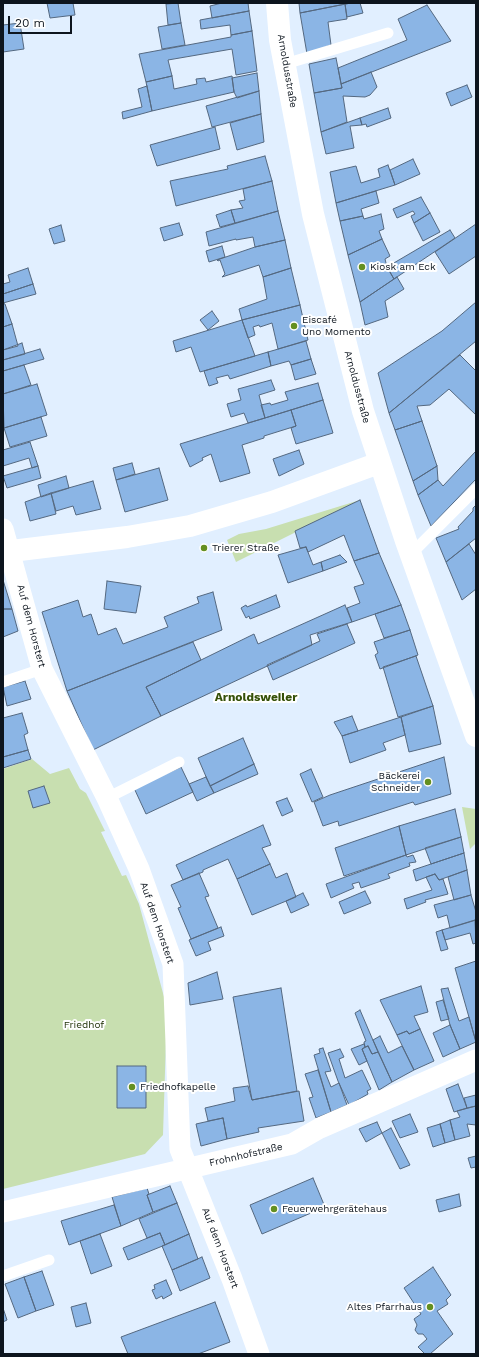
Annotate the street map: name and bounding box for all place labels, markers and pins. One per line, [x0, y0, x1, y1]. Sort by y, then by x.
place label: Kiosk am Eck [370, 261, 436, 273]
marker: Kiosk am Eck [357, 262, 367, 272]
place label: Eiscafé Uno Momento [302, 314, 371, 338]
marker: Eiscafé Uno Momento [289, 321, 299, 331]
place label: Trierer Straße [212, 542, 279, 554]
marker: Trierer Straße [199, 543, 209, 553]
place label: Bäckerei Schneider [371, 770, 420, 794]
marker: Bäckerei Schneider [423, 777, 433, 787]
place label: Friedhofkapelle [140, 1081, 216, 1093]
marker: Friedhofkapelle [127, 1082, 137, 1092]
place label: Feuerwehrgerätehaus [282, 1203, 387, 1215]
marker: Feuerwehrgerätehaus [269, 1204, 279, 1214]
place label: Altes Pfarrhaus [347, 1301, 422, 1313]
marker: Altes Pfarrhaus [425, 1302, 435, 1312]

